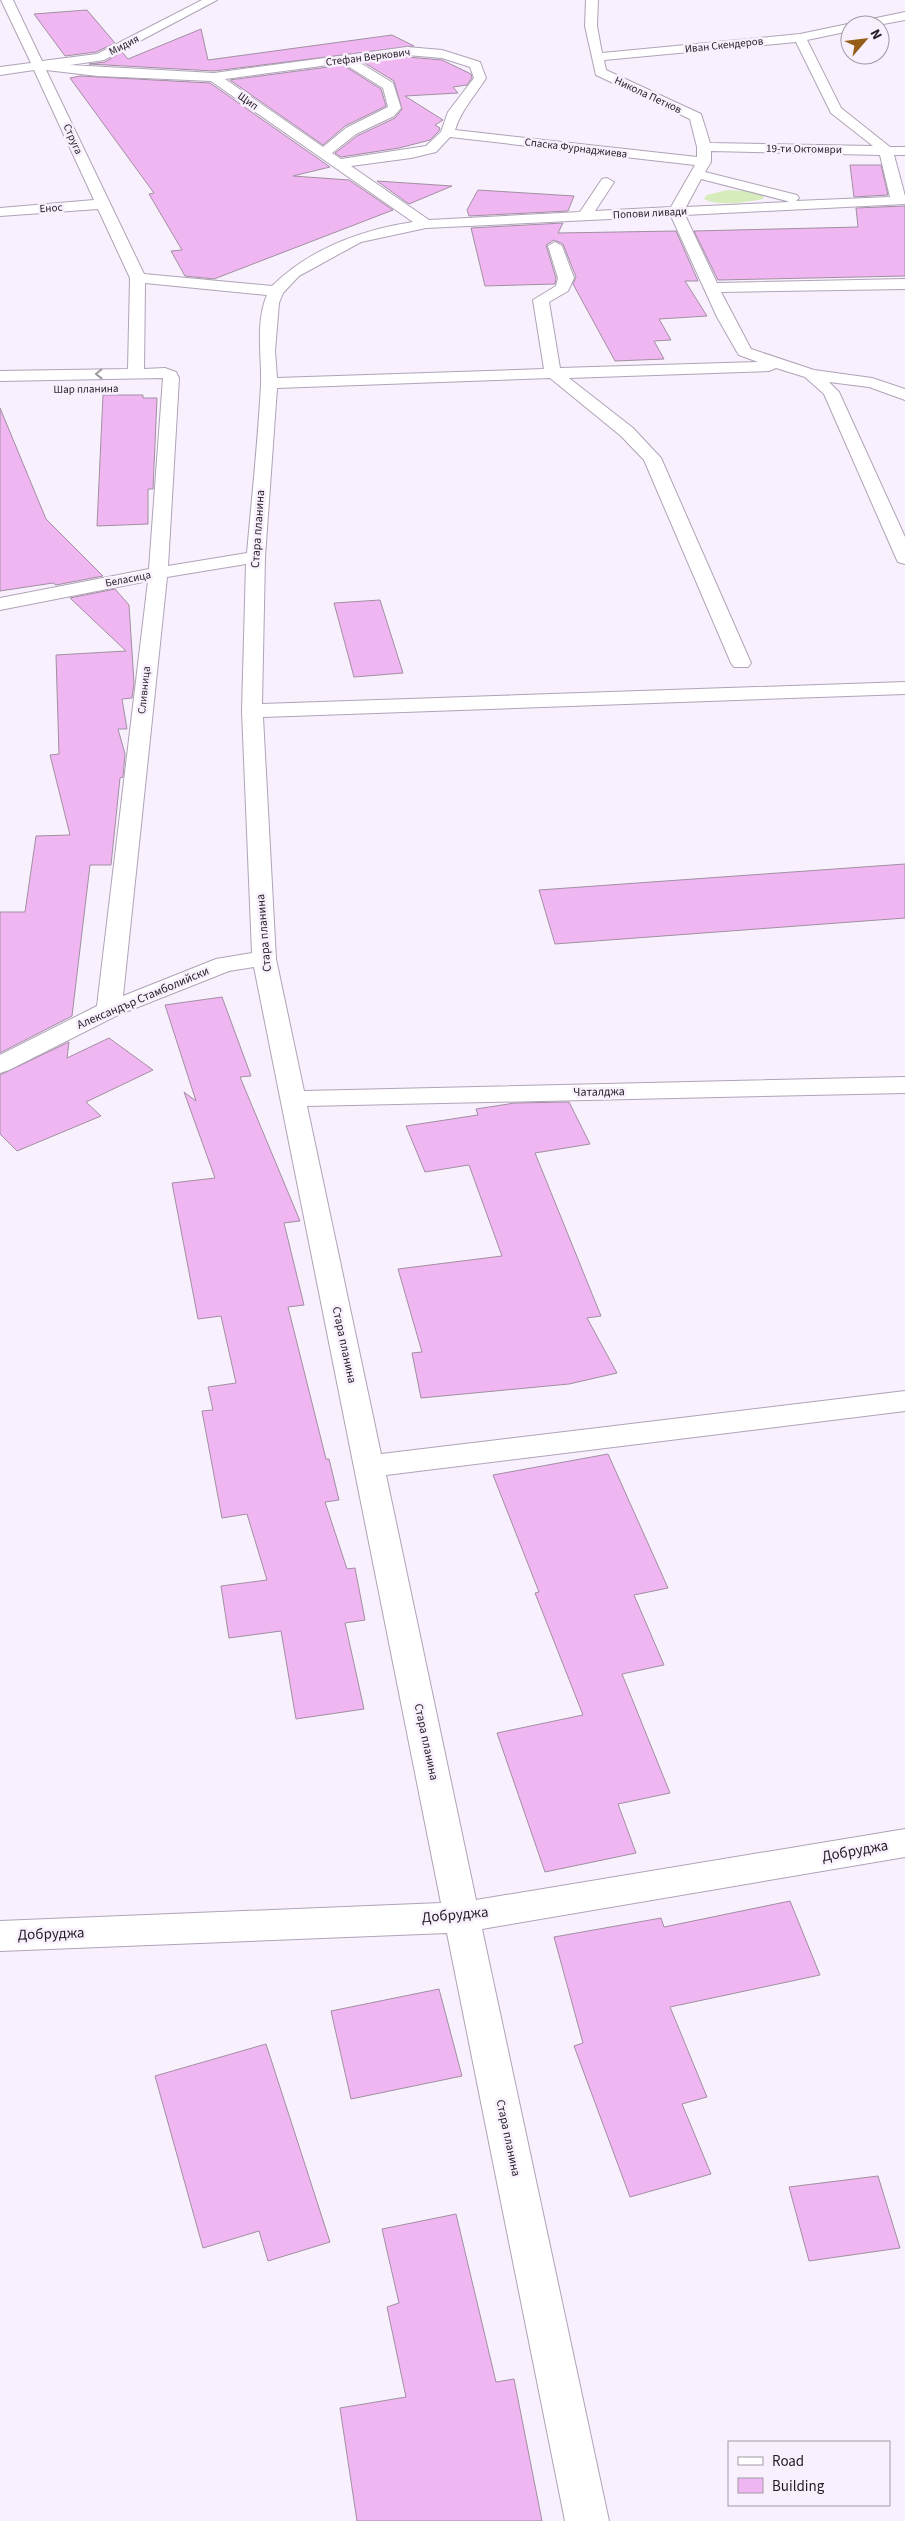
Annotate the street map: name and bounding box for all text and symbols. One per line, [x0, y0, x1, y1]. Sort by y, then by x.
north arrow [840, 15, 890, 65]
text: N [865, 26, 887, 43]
street label: Мидия [106, 31, 142, 59]
street label: Иван Скендеров [684, 33, 764, 57]
street label: Стефан Веркович [325, 44, 411, 70]
street label: Никола Петков [612, 73, 684, 117]
street label: Щип [235, 89, 261, 113]
street label: Струга [60, 121, 86, 157]
street label: Спаска Фурнаджиева [524, 134, 628, 162]
street label: 19-ти Октомври [766, 141, 842, 157]
street label: Енос [39, 200, 63, 216]
street label: Попови ливади [612, 204, 688, 222]
one-way arrow [95, 369, 102, 379]
street label: Шар планина [53, 381, 119, 397]
street label: Стара планина [247, 489, 269, 569]
street label: Беласица [104, 567, 152, 591]
street label: Сливница [134, 665, 154, 715]
street label: Стара планина [252, 893, 276, 973]
street label: Александър Стамболийски [74, 962, 212, 1034]
street label: Чаталджа [573, 1083, 625, 1101]
street label: Стара планина [328, 1305, 360, 1385]
street label: Стара планина [410, 1702, 442, 1782]
street label: Добруджа [820, 1835, 890, 1867]
street label: Добруджа [421, 1902, 489, 1928]
street label: Добруджа [17, 1922, 85, 1946]
street label: Стара планина [492, 2098, 524, 2178]
legend [728, 2441, 890, 2506]
text: Road [772, 2451, 804, 2472]
text: Building [772, 2476, 825, 2497]

